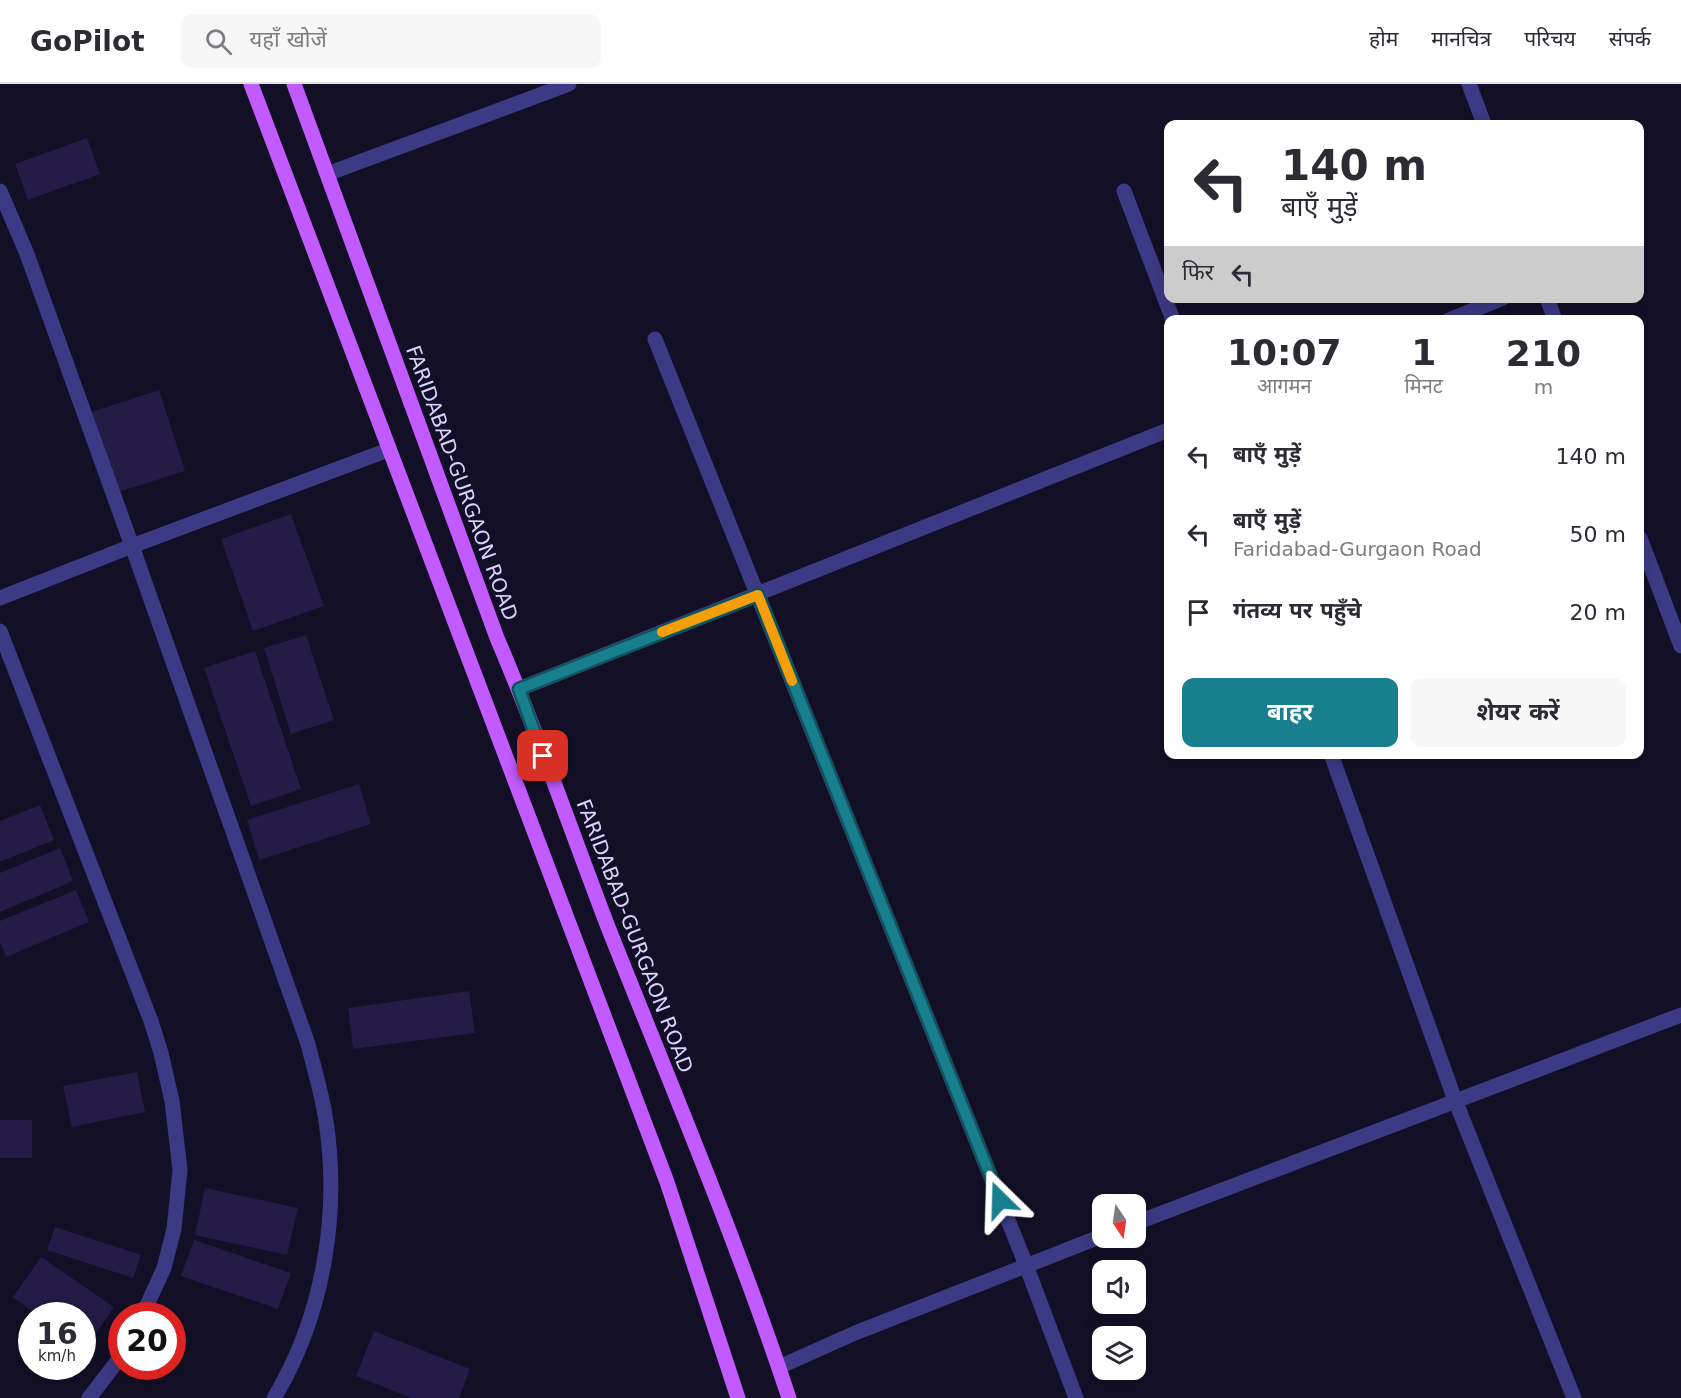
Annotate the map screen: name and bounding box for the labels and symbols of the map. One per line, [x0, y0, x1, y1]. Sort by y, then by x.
street label: FARIDABAD-GURGAON ROAD [401, 342, 523, 624]
pin [517, 730, 568, 781]
street label: FARIDABAD-GURGAON ROAD [572, 796, 698, 1076]
position arrow [968, 1168, 1032, 1232]
north arrow [1092, 1194, 1146, 1248]
speed limit sign: 20 [108, 1302, 186, 1380]

